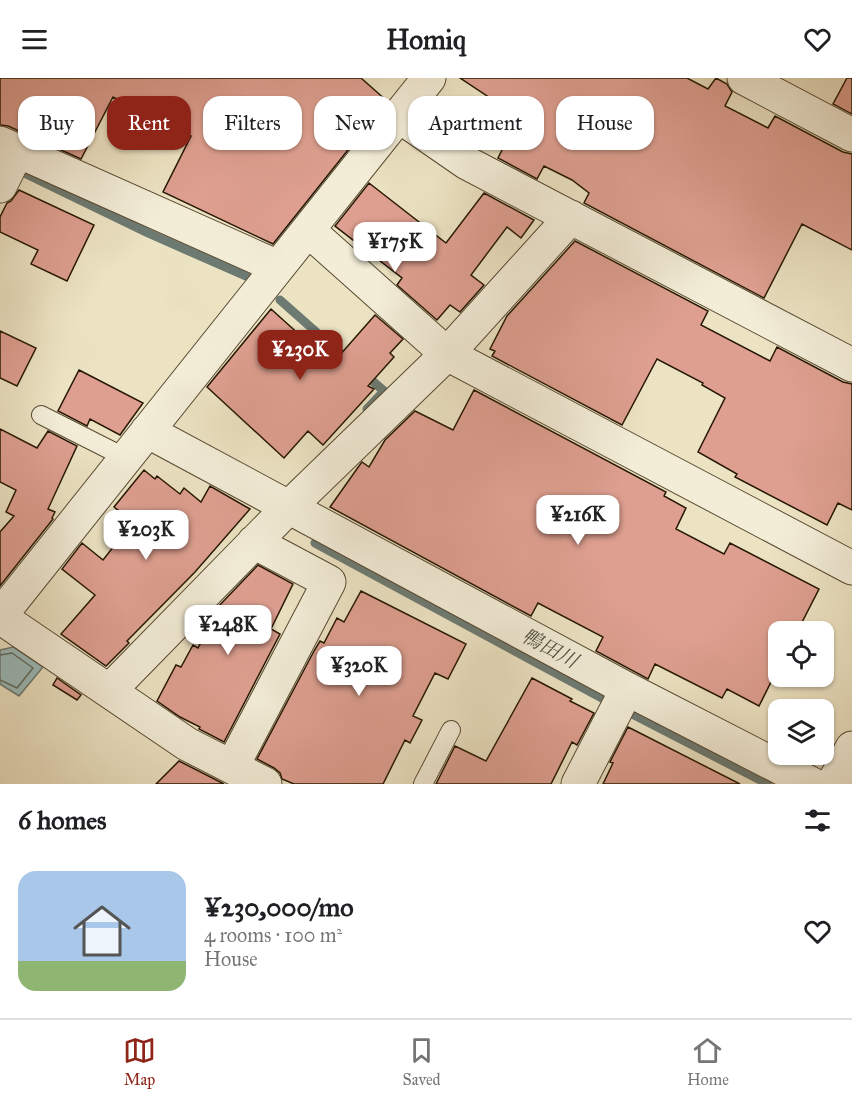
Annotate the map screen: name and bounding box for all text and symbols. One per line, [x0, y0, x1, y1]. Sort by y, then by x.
icon: menu [18, 23, 51, 56]
text: Homiq [386, 23, 466, 56]
icon: heart [801, 23, 834, 56]
chip: Buy [18, 96, 95, 150]
chip: Rent [107, 96, 191, 150]
chip: Filters [203, 96, 302, 150]
chip: New [314, 96, 396, 150]
chip: Apartment [408, 96, 544, 150]
chip: House [556, 96, 654, 150]
pin: ¥175K [353, 222, 437, 273]
text: ¥175K [367, 229, 423, 253]
pin: ¥230K [258, 330, 342, 381]
text: ¥230K [272, 337, 328, 361]
pin: ¥216K [536, 495, 620, 546]
text: ¥216K [550, 502, 606, 526]
pin: ¥203K [104, 510, 188, 561]
text: ¥203K [118, 517, 174, 541]
pin: ¥248K [186, 605, 270, 656]
text: ¥248K [199, 612, 257, 636]
map controls [768, 621, 834, 765]
button: locate [768, 621, 834, 687]
water label: 鴨田川 [518, 623, 584, 674]
pin: ¥320K [317, 646, 401, 697]
text: ¥320K [331, 653, 387, 677]
button: layers [768, 699, 834, 765]
text: 6 homes [18, 804, 107, 836]
icon: filters [801, 804, 834, 837]
text: ¥230,000/mo [204, 891, 354, 923]
icon: home [66, 895, 138, 967]
icon: heart [801, 915, 834, 948]
text: 4 rooms · 100 m² [204, 923, 342, 947]
text: House [204, 947, 258, 971]
tab: Map [123, 1034, 156, 1089]
tab: Saved [403, 1034, 441, 1089]
tab: Home [687, 1034, 729, 1089]

